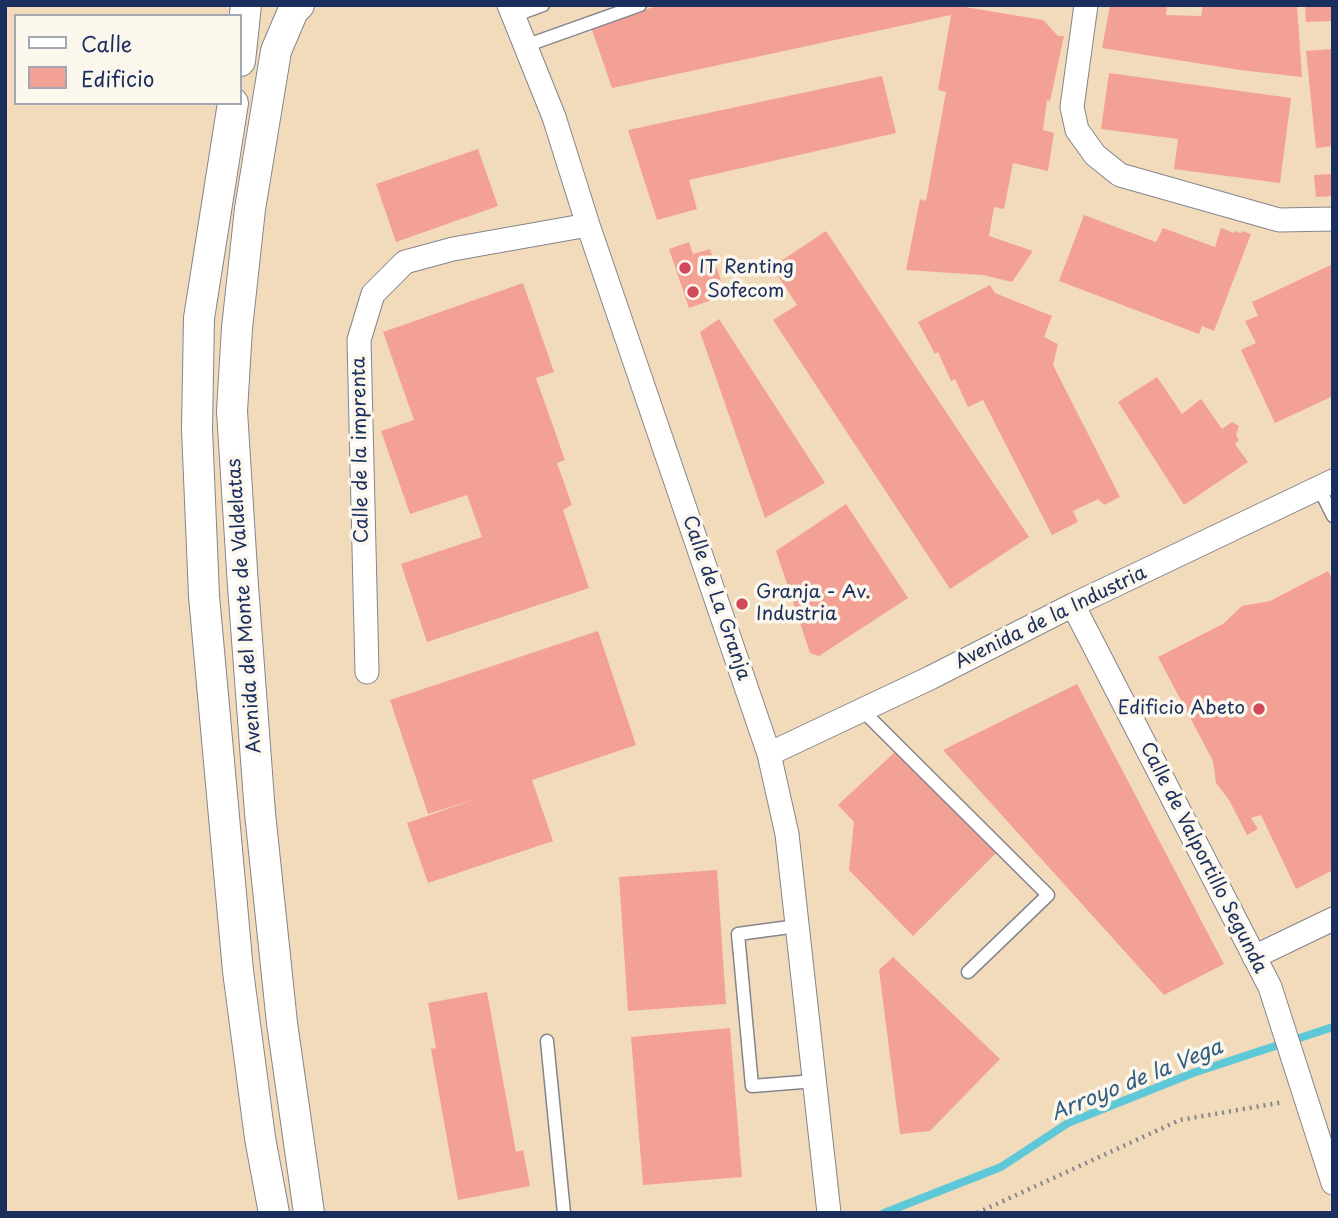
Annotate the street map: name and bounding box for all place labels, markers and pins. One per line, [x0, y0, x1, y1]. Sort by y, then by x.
place label: IT Renting [699, 257, 794, 279]
marker: IT Renting [677, 260, 693, 276]
place label: Sofecom [707, 281, 784, 303]
marker: Sofecom [685, 284, 701, 300]
place label: Granja - Av. Industria [756, 582, 870, 626]
marker: Granja - Av. Industria [734, 596, 750, 612]
place label: Edificio Abeto [1118, 698, 1245, 720]
marker: Edificio Abeto [1251, 701, 1267, 717]

